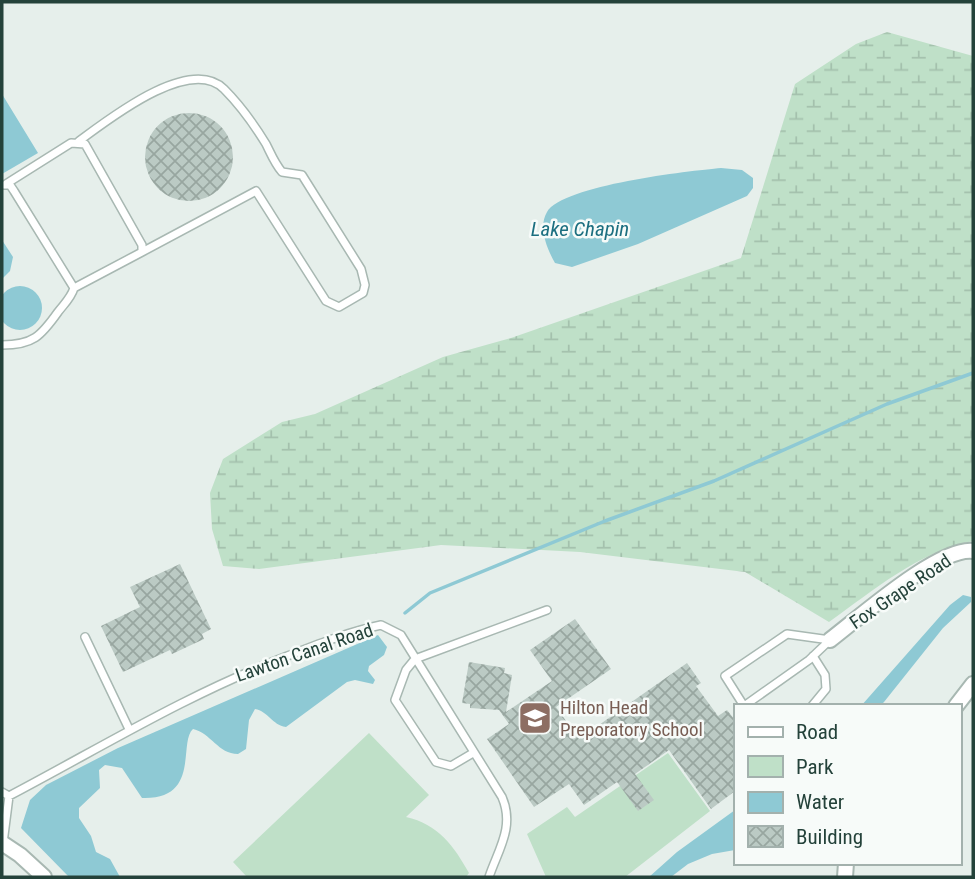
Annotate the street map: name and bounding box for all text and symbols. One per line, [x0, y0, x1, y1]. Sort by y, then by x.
water label: Lake Chapin [531, 217, 629, 241]
street label: Fox Grape Road [845, 549, 955, 634]
street label: Lawton Canal Road [232, 618, 376, 687]
place label: Hilton Head Preporatory School [560, 696, 703, 741]
school or university icon: Hilton Head Preporatory School [516, 699, 554, 737]
legend [734, 704, 961, 865]
text: Road [796, 720, 838, 744]
text: Park [796, 755, 834, 779]
text: Water [796, 790, 844, 814]
text: Building [796, 825, 863, 849]

